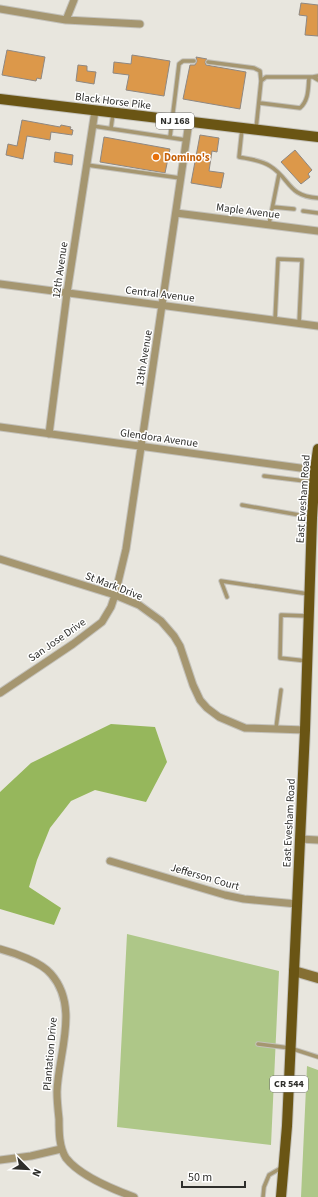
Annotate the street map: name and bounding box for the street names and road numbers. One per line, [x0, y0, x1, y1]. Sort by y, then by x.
street label: Black Horse Pike [74, 89, 152, 113]
road number: NJ 168 [156, 113, 194, 129]
street label: Maple Avenue [215, 200, 281, 222]
street label: 12th Avenue [49, 240, 71, 299]
street label: Central Avenue [125, 282, 196, 306]
street label: 13th Avenue [132, 328, 156, 387]
street label: Glendora Avenue [119, 425, 199, 451]
street label: East Evesham Road [292, 454, 314, 544]
street label: St Mark Drive [83, 568, 145, 604]
street label: San Jose Drive [25, 614, 89, 665]
street label: East Evesham Road [279, 778, 299, 868]
street label: Jefferson Court [169, 860, 241, 894]
street label: Plantation Drive [39, 1016, 61, 1091]
road number: CR 544 [270, 1076, 308, 1092]

